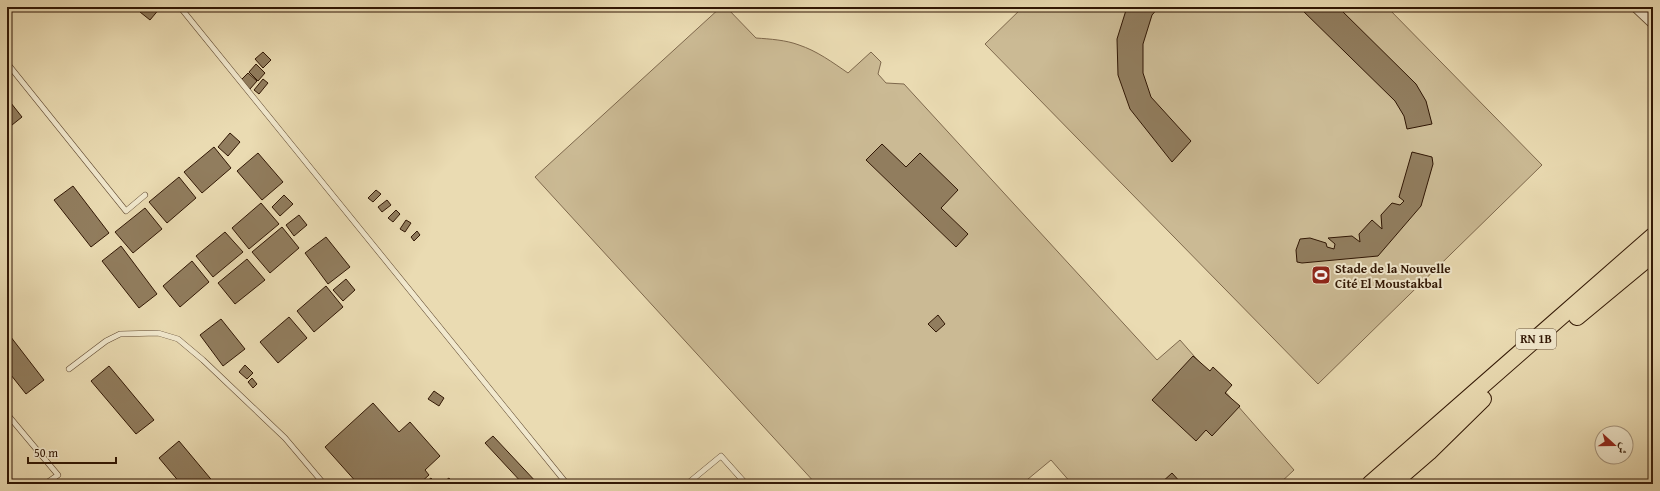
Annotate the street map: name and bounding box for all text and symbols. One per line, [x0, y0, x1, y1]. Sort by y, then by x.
place label: Stade de la Nouvelle Cité El Moustakbal [1335, 259, 1451, 293]
sports icon: Stade de la Nouvelle Cité El Moustakbal [1310, 264, 1332, 286]
road number: RN 1B [1516, 329, 1556, 349]
north arrow [1594, 425, 1634, 465]
scale bar [28, 439, 116, 465]
text: ش [1614, 441, 1633, 457]
text: 50 m [34, 444, 58, 461]

